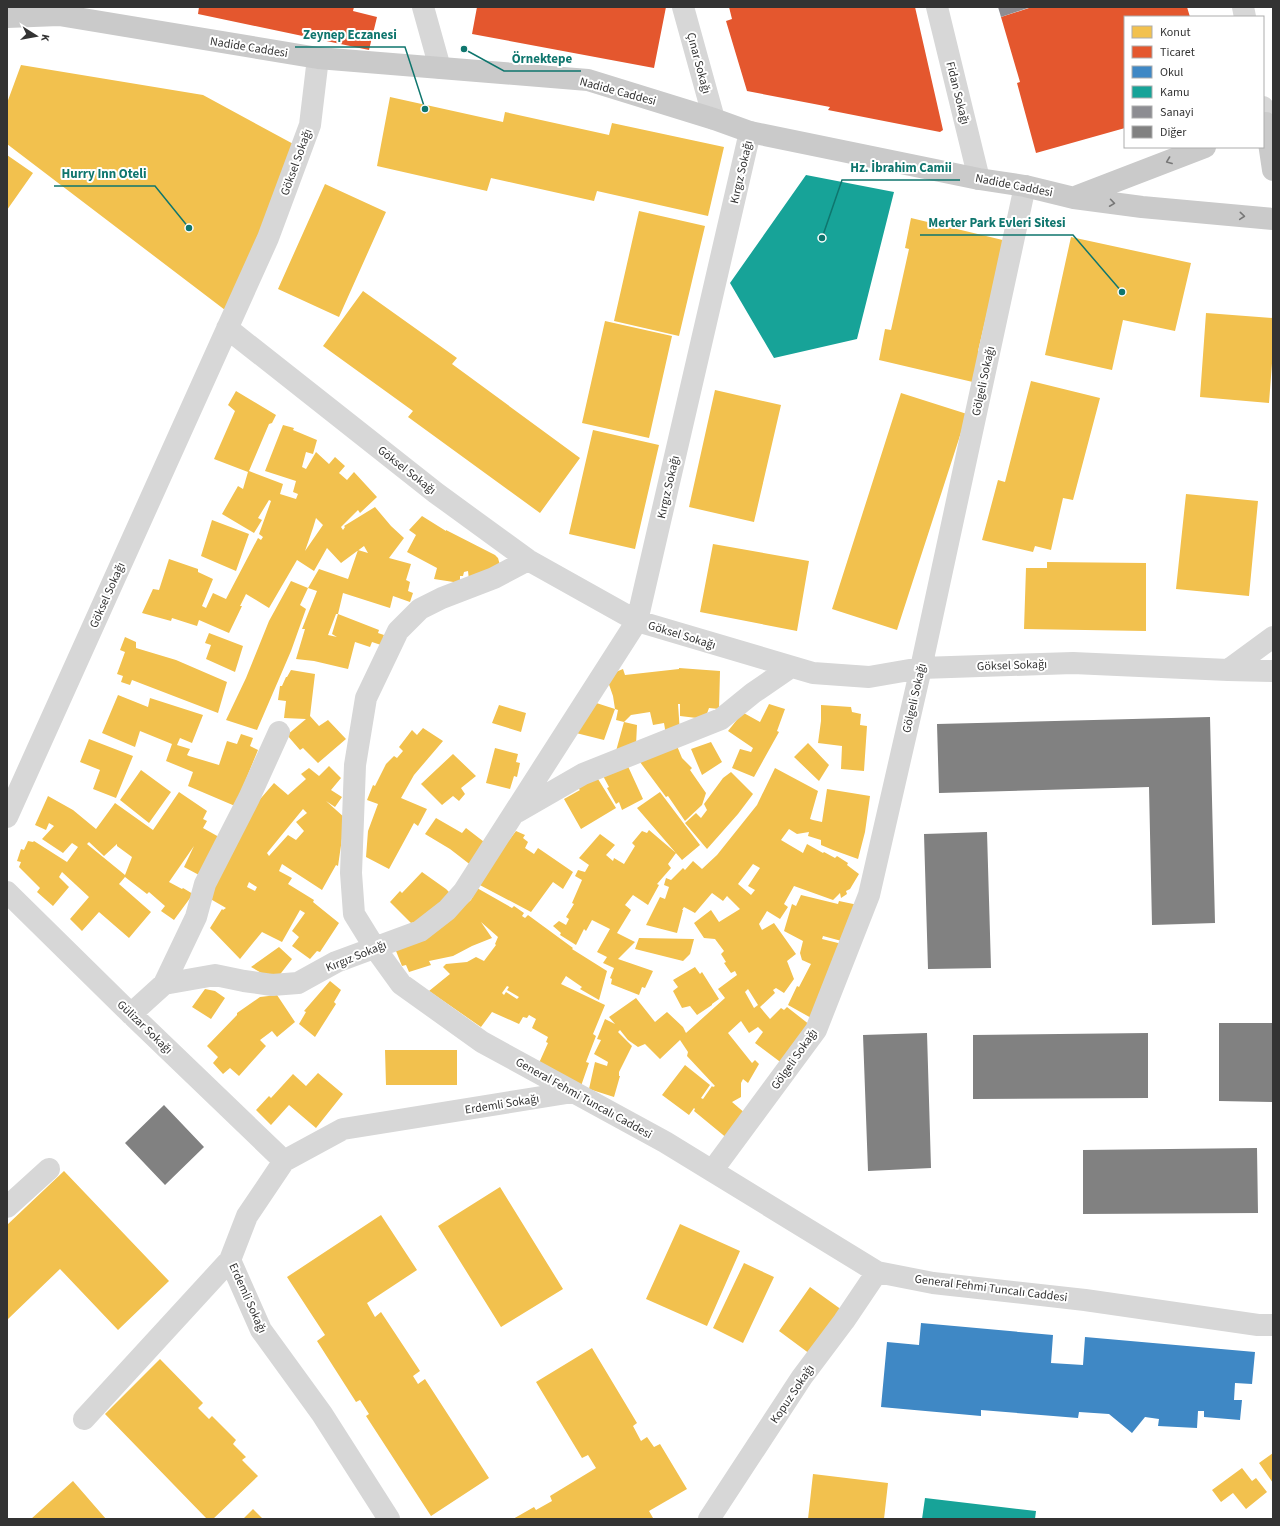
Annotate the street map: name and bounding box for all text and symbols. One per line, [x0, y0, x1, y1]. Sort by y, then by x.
north arrow [16, 16, 56, 56]
legend [1124, 16, 1264, 148]
callout: Zeynep Eczanesi [295, 22, 405, 47]
text: Konut [1160, 24, 1191, 41]
text: Zeynep Eczanesi [303, 26, 397, 44]
street label: Çınar Sokağı [682, 31, 715, 96]
text: K [37, 33, 53, 43]
street label: Nadide Caddesi [209, 33, 289, 62]
text: Ticaret [1160, 44, 1195, 61]
callout: Örnektepe [504, 46, 581, 71]
text: Örnektepe [512, 50, 573, 68]
street label: Fidan Sokağı [941, 60, 974, 126]
text: Okul [1160, 64, 1183, 81]
street label: Nadide Caddesi [578, 73, 658, 110]
text: Kamu [1160, 84, 1189, 101]
text: Sanayi [1160, 104, 1194, 121]
text: Diğer [1160, 124, 1187, 141]
street label: Göksel Sokağı [276, 126, 316, 198]
street label: Kırgız Sokağı [726, 139, 757, 205]
callout: Hz. İbrahim Camii [842, 155, 960, 180]
one-way arrow [1165, 157, 1172, 165]
text: Hz. İbrahim Camii [850, 159, 952, 177]
callout: Hurry Inn Oteli [54, 161, 155, 186]
text: Hurry Inn Oteli [61, 165, 147, 183]
street label: Nadide Caddesi [974, 170, 1054, 201]
one-way arrow [1109, 198, 1115, 207]
callout: Merter Park Evleri Sitesi [920, 210, 1073, 235]
one-way arrow [1239, 211, 1245, 220]
text: Merter Park Evleri Sitesi [928, 214, 1066, 232]
street label: Gölgeli Sokağı [968, 345, 999, 418]
street label: Göksel Sokağı [374, 442, 440, 499]
street label: Kırgız Sokağı [653, 454, 684, 520]
street label: Göksel Sokağı [85, 560, 129, 631]
street label: Göksel Sokağı [646, 617, 718, 654]
street label: Göksel Sokağı [977, 656, 1047, 675]
street label: Gölgeli Sokağı [898, 662, 931, 735]
street label: Kırgız Sokağı [323, 937, 389, 976]
street label: Gülizar Sokağı [113, 997, 176, 1058]
street label: Gölgeli Sokağı [767, 1025, 822, 1093]
street label: General Fehmi Tuncalı Caddesi [512, 1054, 655, 1143]
street label: Erdemli Sokağı [464, 1090, 541, 1119]
street label: Erdemli Sokağı [224, 1260, 271, 1336]
street label: General Fehmi Tuncalı Caddesi [914, 1271, 1068, 1306]
street label: Kopuz Sokağı [766, 1361, 818, 1427]

